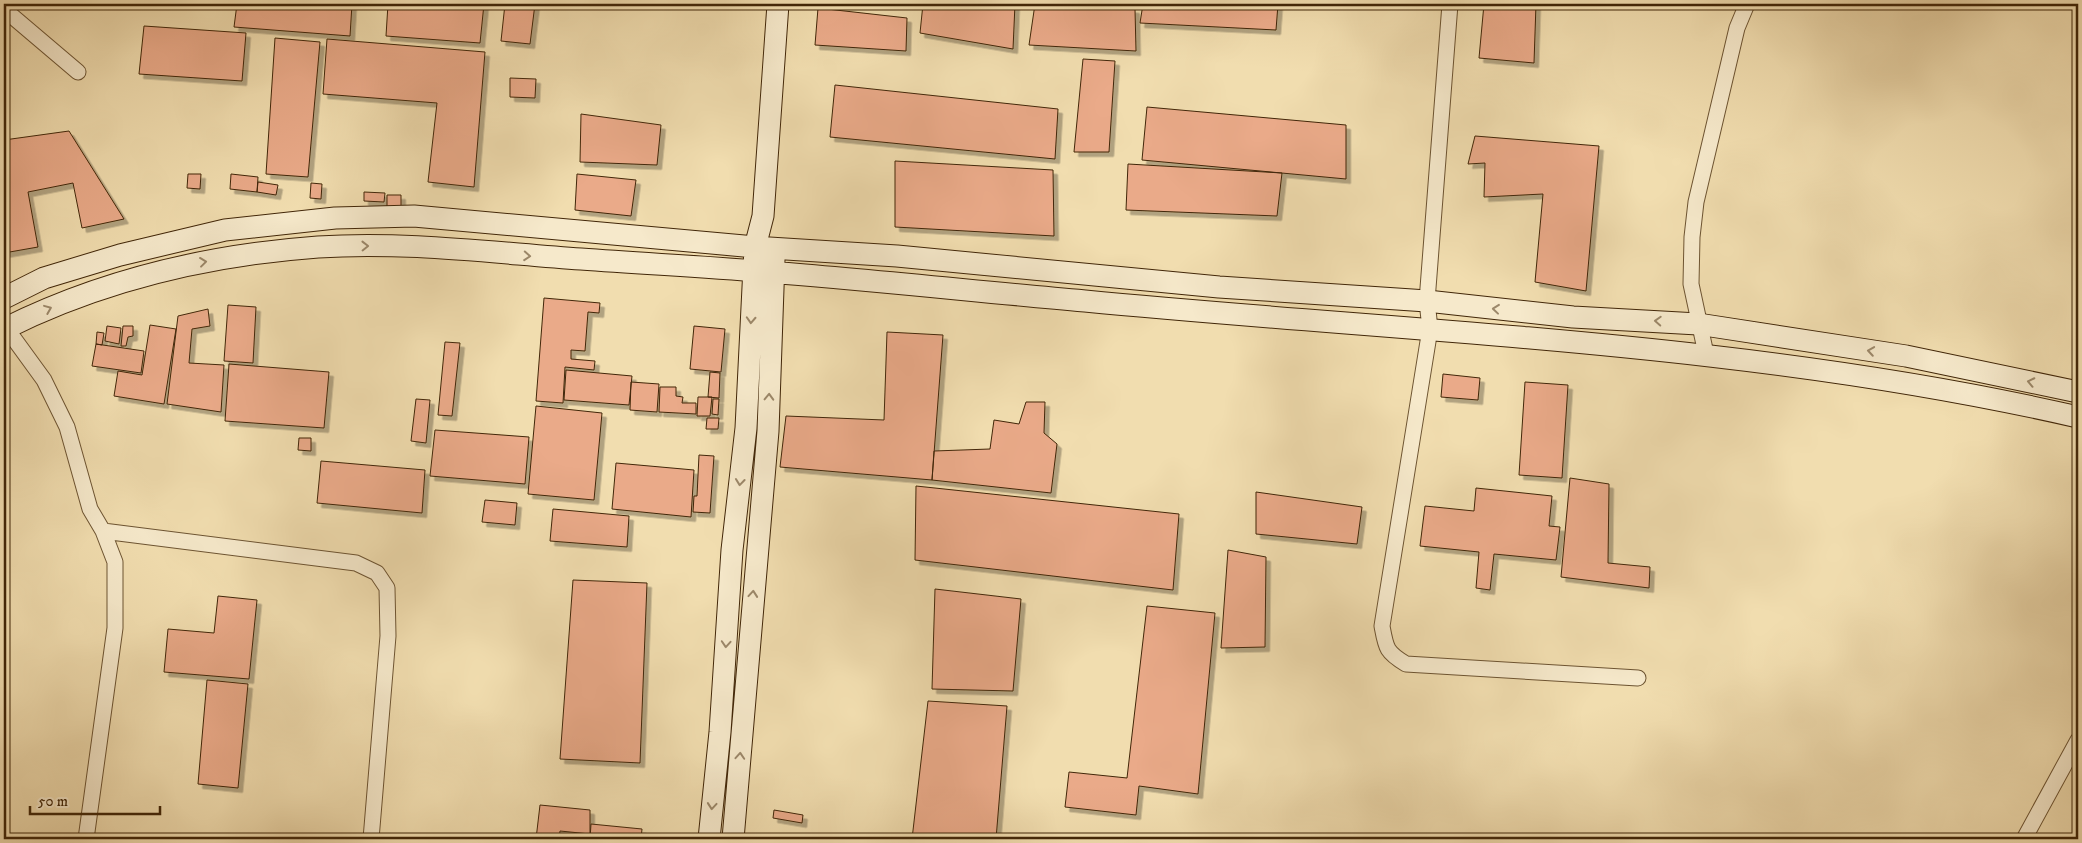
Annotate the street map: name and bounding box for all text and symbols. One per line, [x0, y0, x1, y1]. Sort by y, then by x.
one-way arrow [361, 241, 369, 251]
one-way arrow [523, 250, 531, 261]
one-way arrow [199, 257, 207, 268]
one-way arrow [1492, 304, 1500, 315]
one-way arrow [43, 305, 52, 316]
one-way arrow [1654, 316, 1662, 327]
one-way arrow [745, 317, 756, 325]
one-way arrow [1867, 346, 1875, 356]
one-way arrow [2026, 377, 2035, 388]
one-way arrow [764, 393, 775, 401]
one-way arrow [735, 479, 746, 487]
one-way arrow [747, 590, 758, 598]
one-way arrow [720, 640, 731, 648]
one-way arrow [734, 751, 745, 759]
scale bar [30, 783, 160, 815]
text: 50 m [38, 792, 68, 811]
one-way arrow [707, 802, 718, 810]

